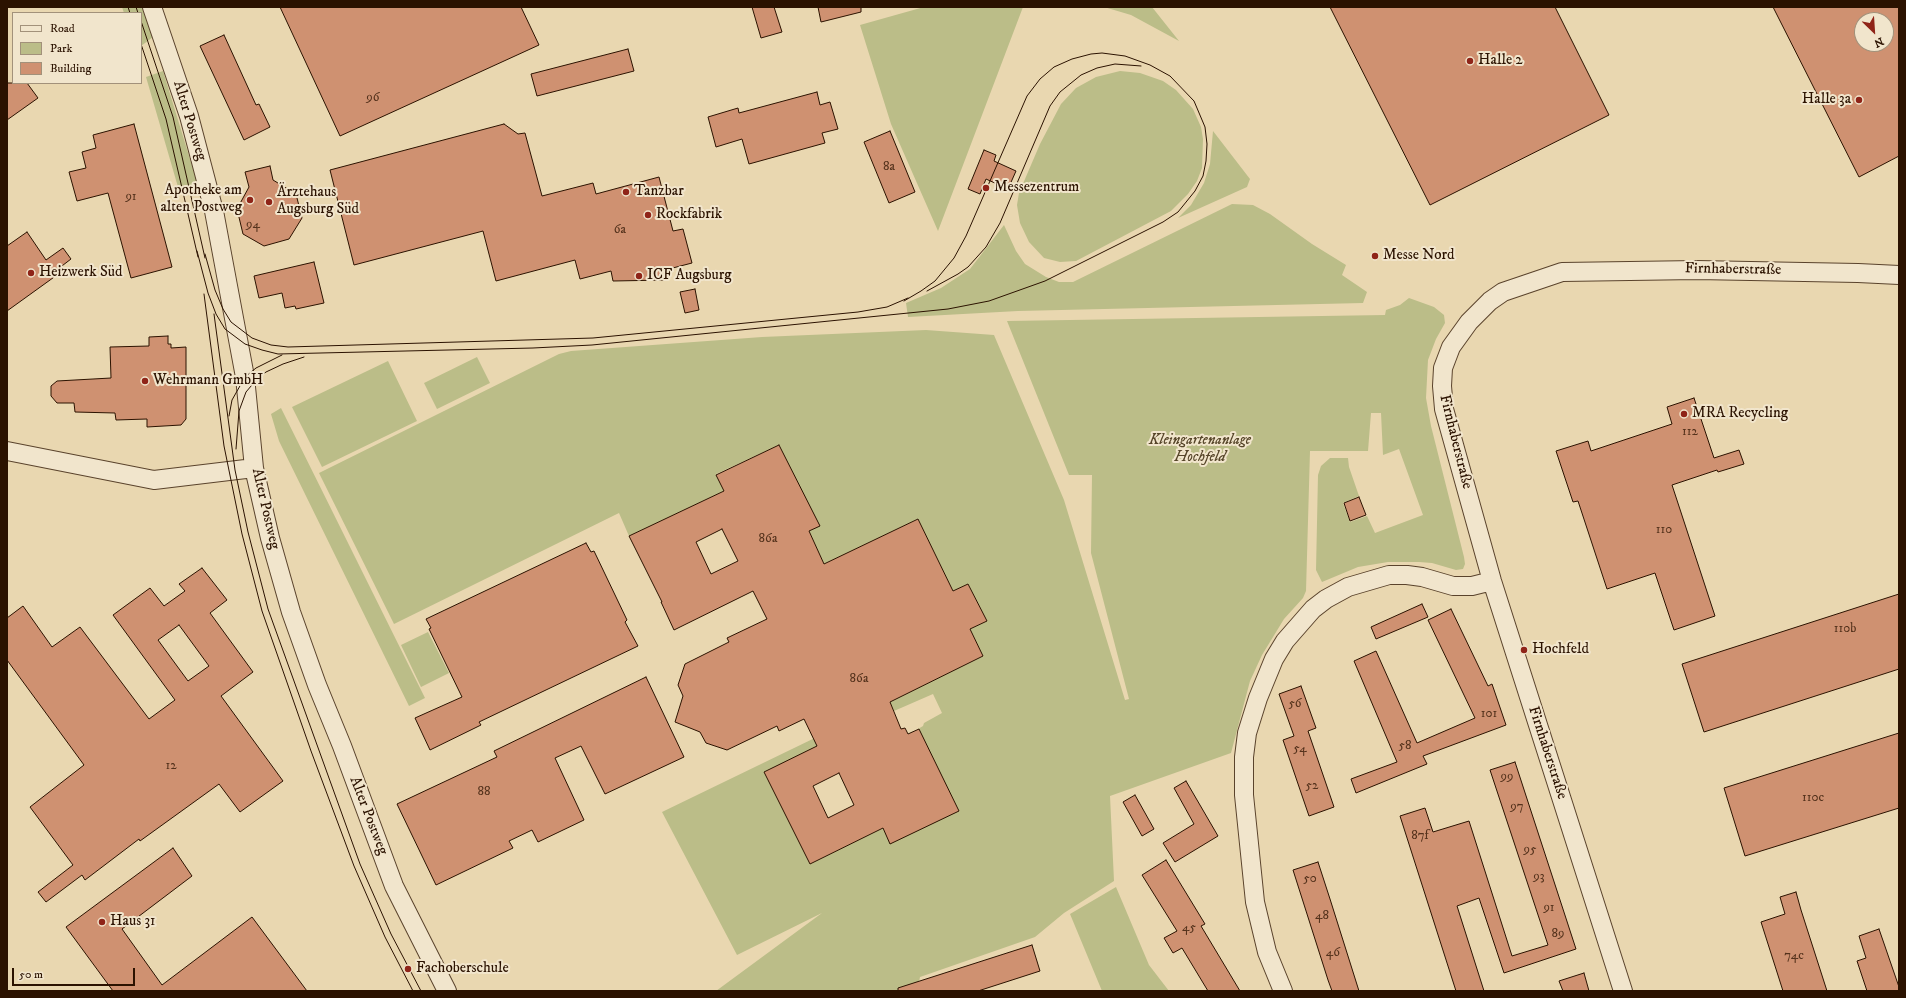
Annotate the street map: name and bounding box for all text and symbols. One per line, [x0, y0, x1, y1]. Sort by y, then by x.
legend [12, 12, 142, 84]
north arrow [1854, 12, 1894, 52]
text: Road [50, 21, 75, 36]
text: N [1872, 34, 1886, 50]
text: Park [50, 41, 72, 56]
place label: Halle 2 [1478, 52, 1523, 70]
marker: Halle 2 [1465, 56, 1475, 66]
text: Building [50, 61, 91, 76]
street label: Alter Postweg [168, 79, 210, 163]
house number: 96 [366, 90, 380, 106]
place label: Halle 3a [1802, 91, 1851, 109]
marker: Halle 3a [1854, 95, 1864, 105]
house number: 8a [883, 159, 895, 175]
place label: Messezentrum [994, 179, 1079, 197]
place label: Apotheke am alten Postweg [160, 182, 242, 217]
place label: Tanzbar [634, 183, 684, 201]
marker: Messezentrum [981, 183, 991, 193]
place label: Ärztehaus Augsburg Süd [277, 184, 359, 219]
marker: Tanzbar [621, 187, 631, 197]
house number: 91 [125, 189, 137, 205]
marker: Apotheke am alten Postweg [245, 195, 255, 205]
marker: Ärztehaus Augsburg Süd [264, 197, 274, 207]
place label: Rockfabrik [656, 206, 722, 224]
marker: Rockfabrik [643, 210, 653, 220]
house number: 94 [246, 217, 260, 233]
house number: 6a [614, 222, 626, 238]
place label: Messe Nord [1383, 247, 1454, 265]
marker: Messe Nord [1370, 251, 1380, 261]
street label: Firnhaberstraße [1685, 260, 1781, 280]
place label: Heizwerk Süd [39, 264, 122, 282]
place label: ICF Augsburg [647, 267, 732, 285]
marker: Heizwerk Süd [26, 268, 36, 278]
marker: ICF Augsburg [634, 271, 644, 281]
place label: Wehrmann GmbH [153, 372, 263, 390]
marker: Wehrmann GmbH [140, 376, 150, 386]
street label: Firnhaberstraße [1435, 393, 1475, 491]
place label: MRA Recycling [1692, 405, 1788, 423]
marker: MRA Recycling [1679, 409, 1689, 419]
house number: 112 [1682, 424, 1698, 440]
park label: Kleingartenanlage Hochfeld [1149, 432, 1251, 467]
street label: Alter Postweg [247, 467, 283, 551]
house number: 110 [1656, 522, 1672, 538]
house number: 86a [759, 531, 777, 547]
house number: 110b [1834, 621, 1856, 637]
place label: Hochfeld [1532, 641, 1589, 659]
marker: Hochfeld [1519, 645, 1529, 655]
house number: 86a [850, 671, 868, 687]
house number: 56 [1288, 696, 1302, 712]
street label: Firnhaberstraße [1524, 704, 1570, 802]
house number: 101 [1481, 706, 1497, 722]
house number: 58 [1399, 738, 1411, 754]
house number: 54 [1293, 741, 1307, 757]
house number: 12 [165, 758, 177, 774]
house number: 99 [1501, 769, 1513, 785]
street label: Alter Postweg [345, 774, 391, 858]
house number: 52 [1306, 778, 1318, 794]
house number: 88 [477, 784, 491, 800]
house number: 110c [1802, 790, 1824, 806]
house number: 97 [1510, 799, 1524, 815]
house number: 87f [1411, 828, 1429, 844]
house number: 95 [1524, 842, 1536, 858]
house number: 93 [1533, 869, 1545, 885]
house number: 50 [1303, 871, 1317, 887]
house number: 91 [1543, 900, 1555, 916]
house number: 48 [1315, 908, 1329, 924]
place label: Haus 31 [110, 913, 156, 931]
marker: Haus 31 [97, 917, 107, 927]
house number: 45 [1182, 920, 1196, 936]
house number: 89 [1552, 926, 1564, 942]
house number: 46 [1326, 945, 1340, 961]
house number: 74c [1784, 948, 1804, 964]
scale bar [14, 960, 137, 986]
place label: Fachoberschule [416, 960, 509, 978]
marker: Fachoberschule [403, 964, 413, 974]
text: 50 m [19, 967, 43, 982]

